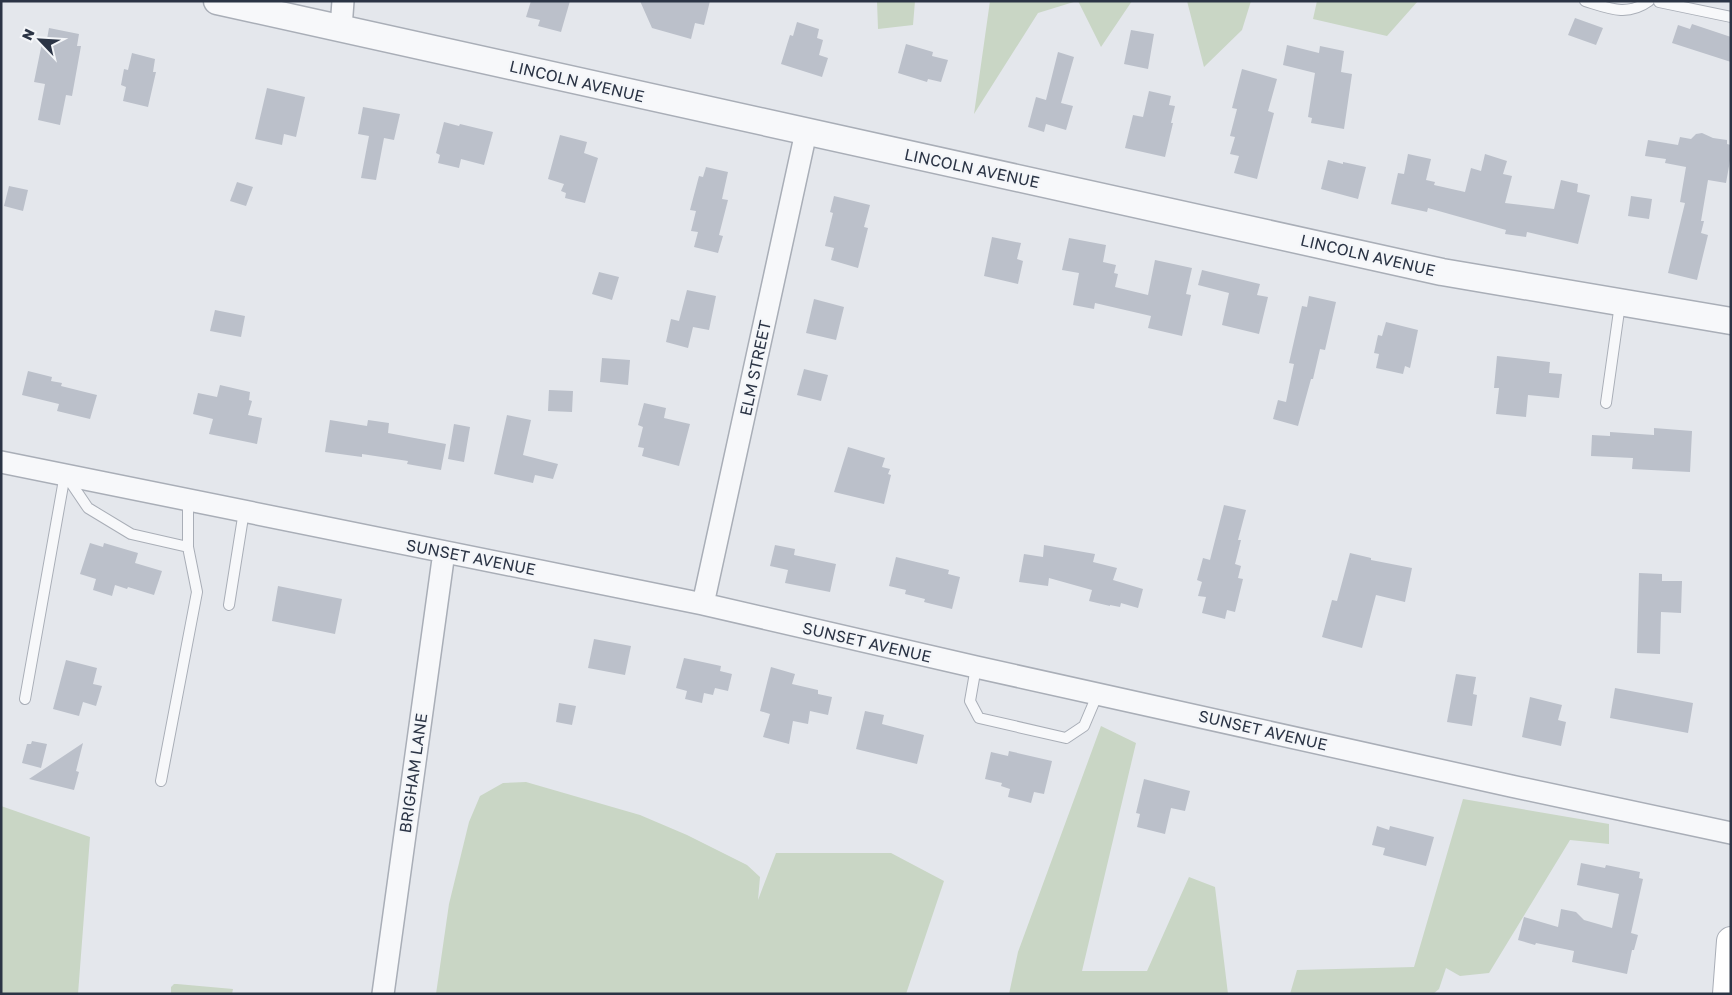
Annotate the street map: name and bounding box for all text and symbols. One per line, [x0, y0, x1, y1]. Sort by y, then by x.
north arrow [15, 15, 65, 65]
text: N [18, 26, 38, 43]
street label: LINCOLN AVENUE [508, 56, 646, 106]
street label: LINCOLN AVENUE [903, 144, 1041, 192]
street label: LINCOLN AVENUE [1299, 230, 1437, 280]
street label: ELM STREET [735, 318, 775, 418]
street label: SUNSET AVENUE [405, 535, 537, 579]
street label: SUNSET AVENUE [801, 617, 933, 667]
street label: SUNSET AVENUE [1197, 705, 1329, 755]
street label: BRIGHAM LANE [395, 712, 431, 834]

